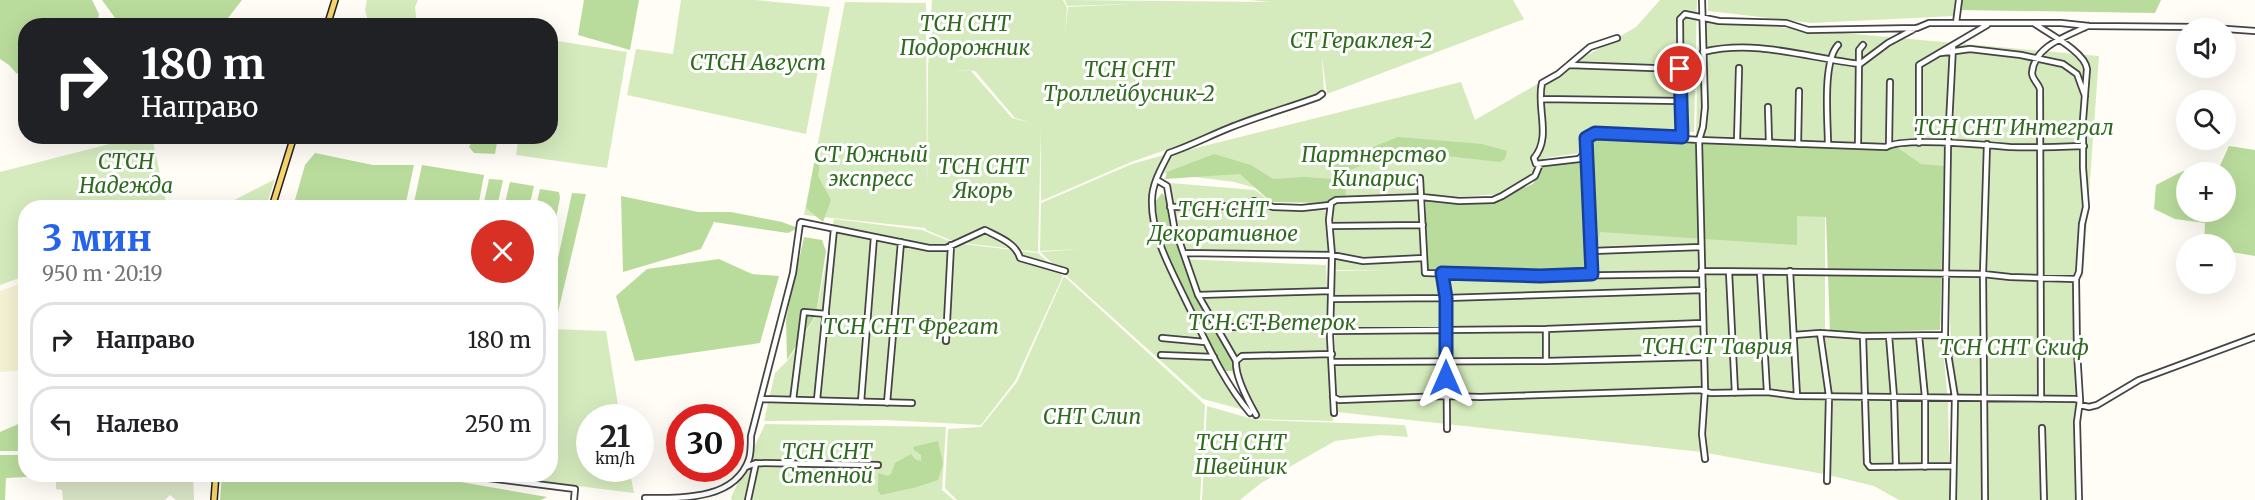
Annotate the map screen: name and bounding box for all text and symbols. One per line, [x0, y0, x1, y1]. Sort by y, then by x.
park label: ТСН СНТ Подорожник [900, 10, 1031, 61]
map controls [2176, 18, 2236, 294]
button: sound [2176, 18, 2236, 78]
park label: СТ Гераклея-2 [1290, 27, 1432, 54]
text: 180 m [141, 38, 265, 90]
icon: right [42, 42, 120, 120]
pin [1654, 43, 1705, 94]
park label: СТСН Август [690, 49, 826, 76]
icon: arrive [1663, 52, 1696, 85]
park label: ТСН СНТ Троллейбусник-2 [1043, 56, 1215, 107]
text: Направо [141, 90, 258, 124]
button: search [2176, 90, 2236, 150]
park label: ТСН СНТ Интеграл [1914, 114, 2114, 141]
park label: СТ Южный экспресс [814, 141, 928, 192]
park label: Партнерство Кипарис [1301, 141, 1447, 192]
park label: СТСН Надежда [79, 148, 173, 199]
park label: ТСН СНТ Якорь [938, 153, 1030, 204]
button: + [2176, 162, 2236, 222]
park label: ТСН СНТ Декоративное [1146, 196, 1298, 247]
text: 3 мин [42, 216, 152, 261]
button: close [471, 220, 534, 283]
button: − [2176, 234, 2236, 294]
text: 950 m · 20:19 [42, 261, 163, 286]
park label: ТСН СТ Ветерок [1188, 309, 1356, 336]
park label: ТСН СНТ Фрегат [823, 313, 999, 340]
icon: right [45, 323, 78, 356]
text: Направо [96, 326, 195, 354]
text: 180 m [467, 326, 531, 354]
park label: ТСН СТ Таврия [1641, 333, 1793, 360]
park label: ТСН СНТ Скиф [1939, 334, 2089, 361]
position arrow [1414, 346, 1478, 410]
park label: СНТ Слип [1043, 403, 1141, 430]
speed limit sign: 30 [666, 404, 744, 482]
icon: left [45, 407, 78, 440]
text: Налево [96, 410, 179, 438]
text: 250 m [465, 410, 531, 438]
text: 21 [600, 417, 630, 455]
park label: ТСН СНТ Швейник [1195, 429, 1288, 480]
park label: ТСН СНТ Степной [781, 438, 874, 489]
text: km/h [595, 449, 635, 468]

